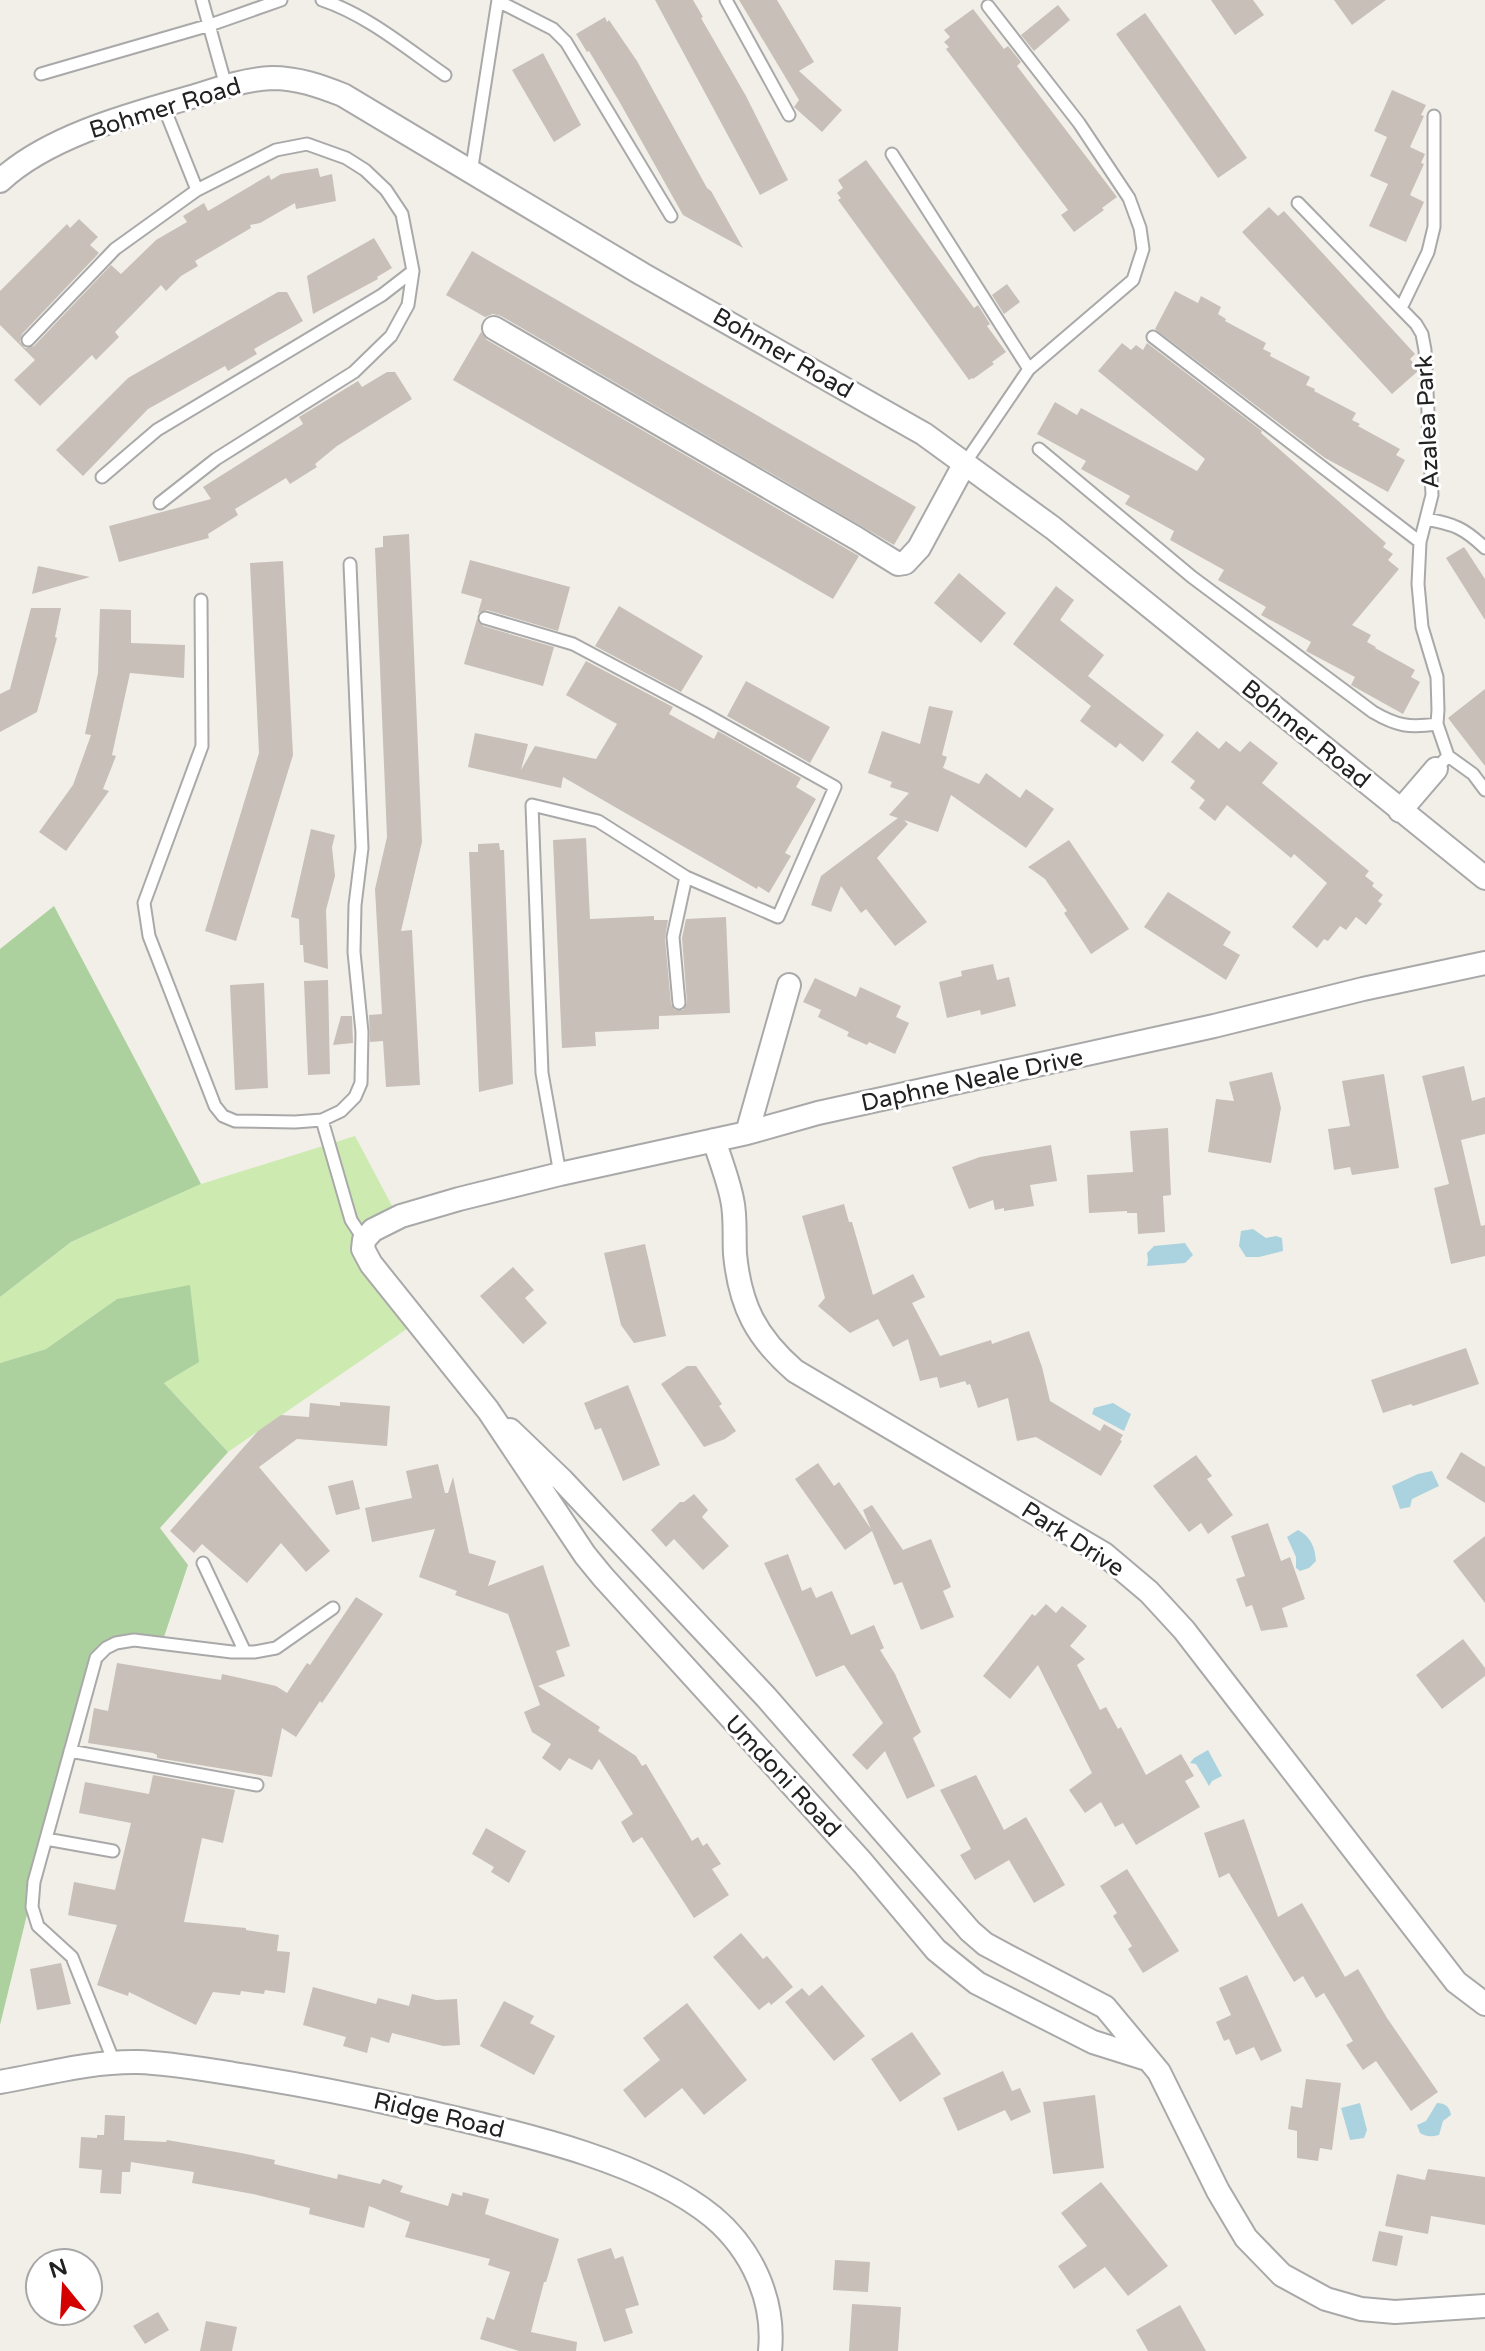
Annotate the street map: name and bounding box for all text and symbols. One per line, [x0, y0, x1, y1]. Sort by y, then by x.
street label: Bohmer Road [86, 72, 245, 145]
street label: Bohmer Road [707, 302, 858, 405]
street label: Azalea Park [1410, 354, 1445, 490]
street label: Bohmer Road [1236, 674, 1376, 795]
street label: Daphne Neale Drive [858, 1043, 1086, 1118]
street label: Park Drive [1016, 1495, 1130, 1583]
street label: Umdoni Road [719, 1709, 847, 1844]
street label: Ridge Road [371, 2086, 507, 2145]
north arrow [24, 2247, 104, 2327]
text: N [46, 2254, 71, 2284]

